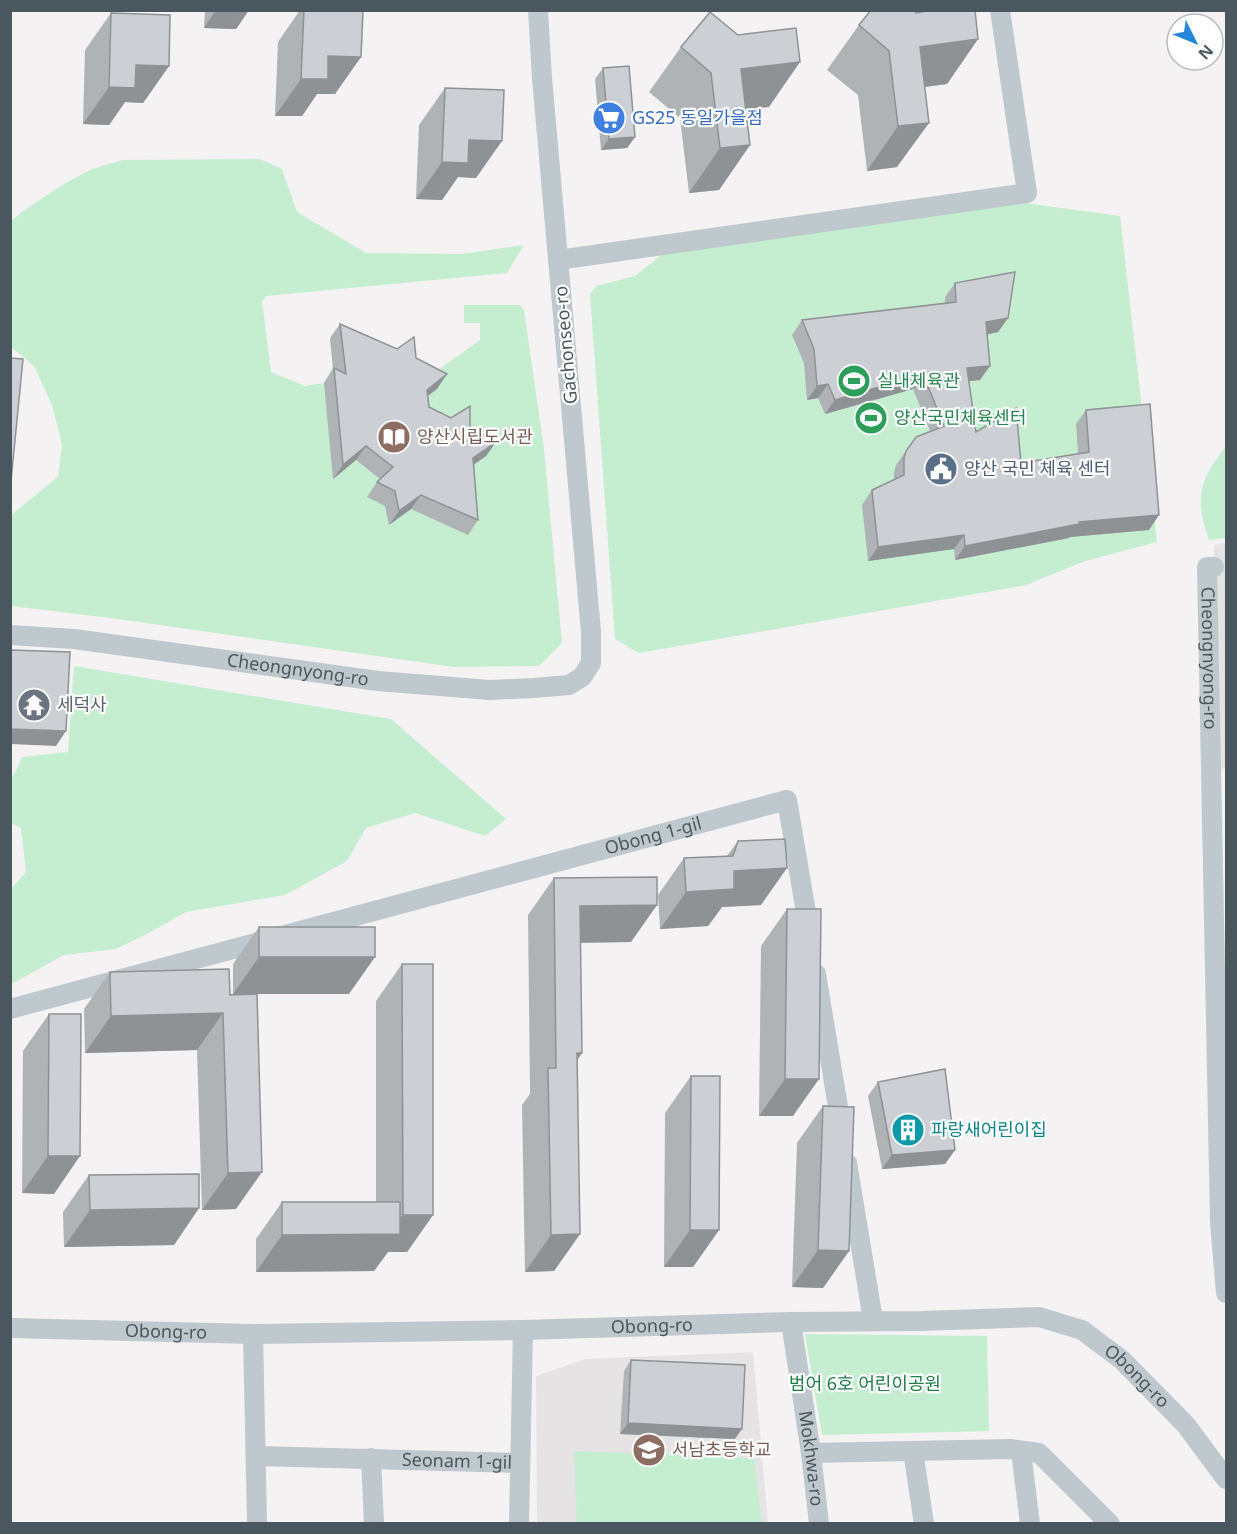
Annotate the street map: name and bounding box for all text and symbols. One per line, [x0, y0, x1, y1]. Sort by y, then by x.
north arrow [1165, 12, 1225, 72]
text: N [1193, 40, 1218, 64]
supermarket icon: GS25 동일가을점 [591, 100, 627, 136]
place label: GS25 동일가을점 [632, 105, 763, 129]
street label: Gachonseo-ro [548, 285, 582, 405]
sports icon: 실내체육관 [836, 363, 872, 399]
place label: 실내체육관 [877, 368, 960, 392]
sports icon: 양산국민체육센터 [853, 400, 889, 436]
place label: 양산국민체육센터 [894, 405, 1026, 429]
library icon: 양산시립도서관 [376, 419, 412, 455]
place label: 양산시립도서관 [417, 424, 533, 448]
public building icon: 양산 국민 체육 센터 [923, 451, 959, 487]
place label: 양산 국민 체육 센터 [964, 456, 1111, 480]
street label: Cheongnyong-ro [1196, 586, 1223, 730]
street label: Cheongnyong-ro [225, 647, 370, 691]
temple icon: 세덕사 [16, 687, 52, 723]
place label: 세덕사 [57, 692, 107, 716]
street label: Obong 1-gil [602, 811, 704, 860]
building icon: 파랑새어린이집 [890, 1112, 926, 1148]
place label: 파랑새어린이집 [931, 1117, 1047, 1141]
street label: Obong-ro [610, 1312, 693, 1338]
street label: Obong-ro [125, 1318, 207, 1344]
street label: Obong-ro [1100, 1338, 1175, 1412]
park label: 범어 6호 어린이공원 [789, 1371, 941, 1395]
street label: Mokhwa-ro [794, 1409, 830, 1507]
school or university icon: 서남초등학교 [631, 1432, 667, 1468]
place label: 서남초등학교 [672, 1437, 771, 1461]
street label: Seonam 1-gil [402, 1447, 512, 1474]

